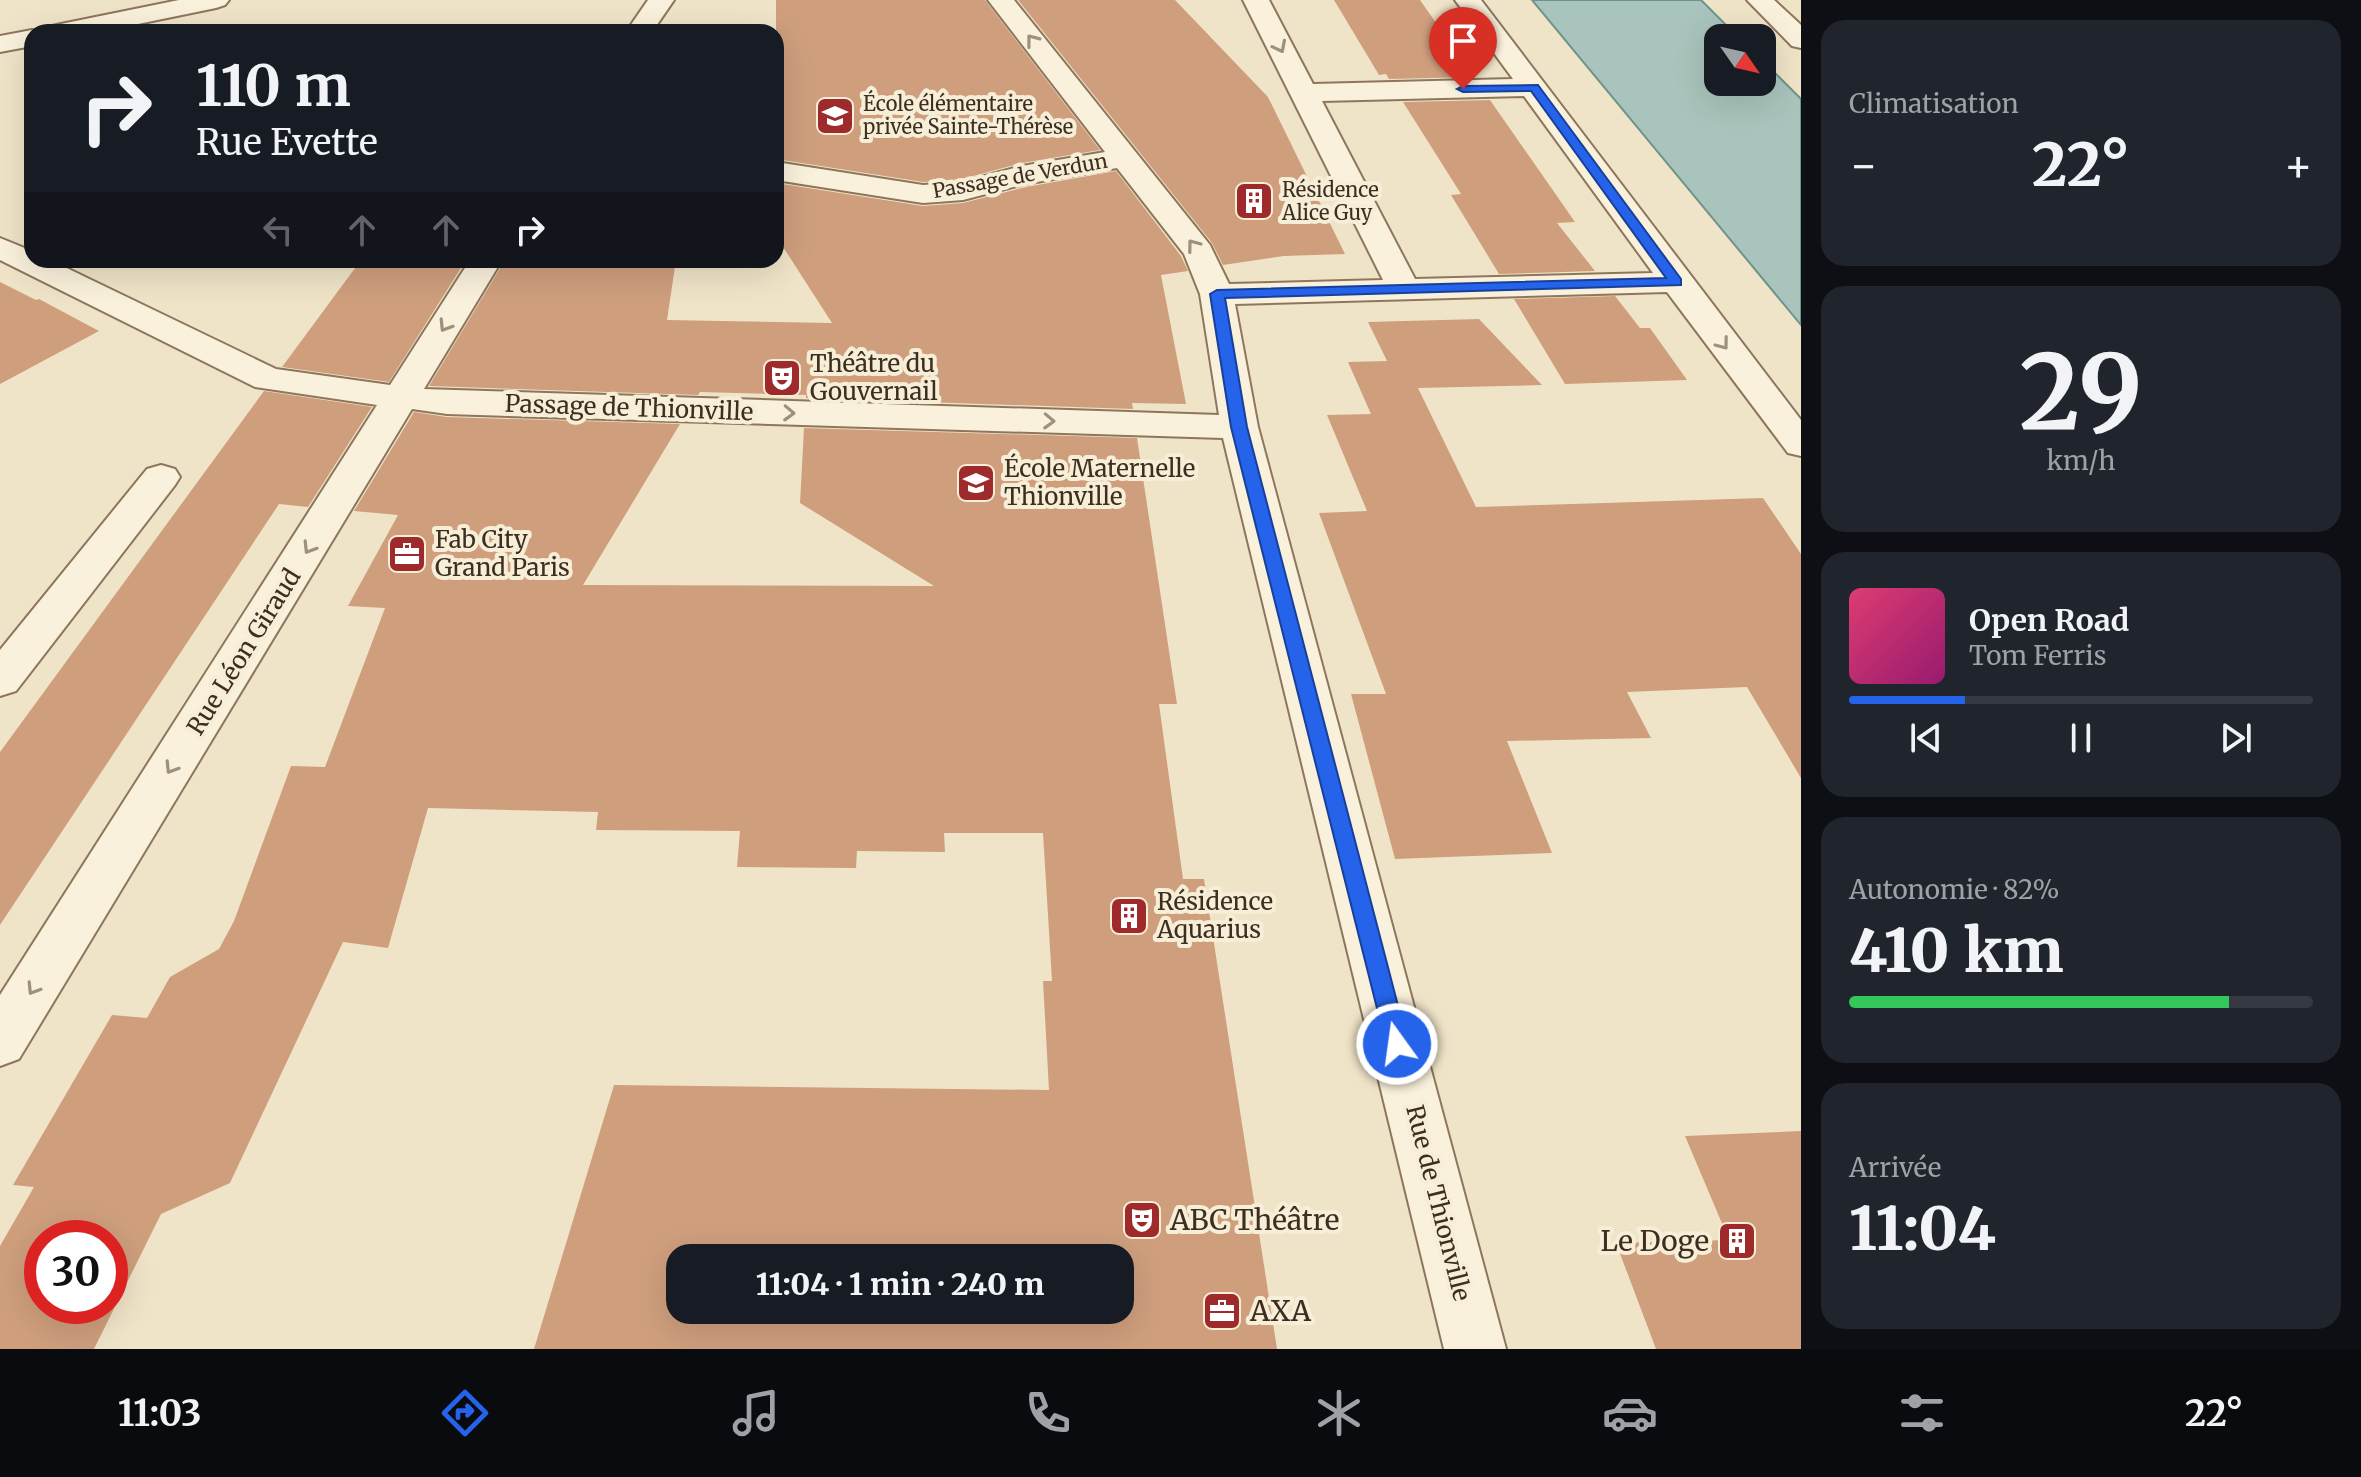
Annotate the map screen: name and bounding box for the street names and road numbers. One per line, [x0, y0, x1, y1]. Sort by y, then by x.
street label: Passage de Verdun [930, 148, 1109, 203]
street label: Passage de Thionville [504, 388, 754, 427]
street label: Rue Léon Giraud [180, 563, 307, 741]
street label: Rue de Thionville [1399, 1102, 1478, 1304]

